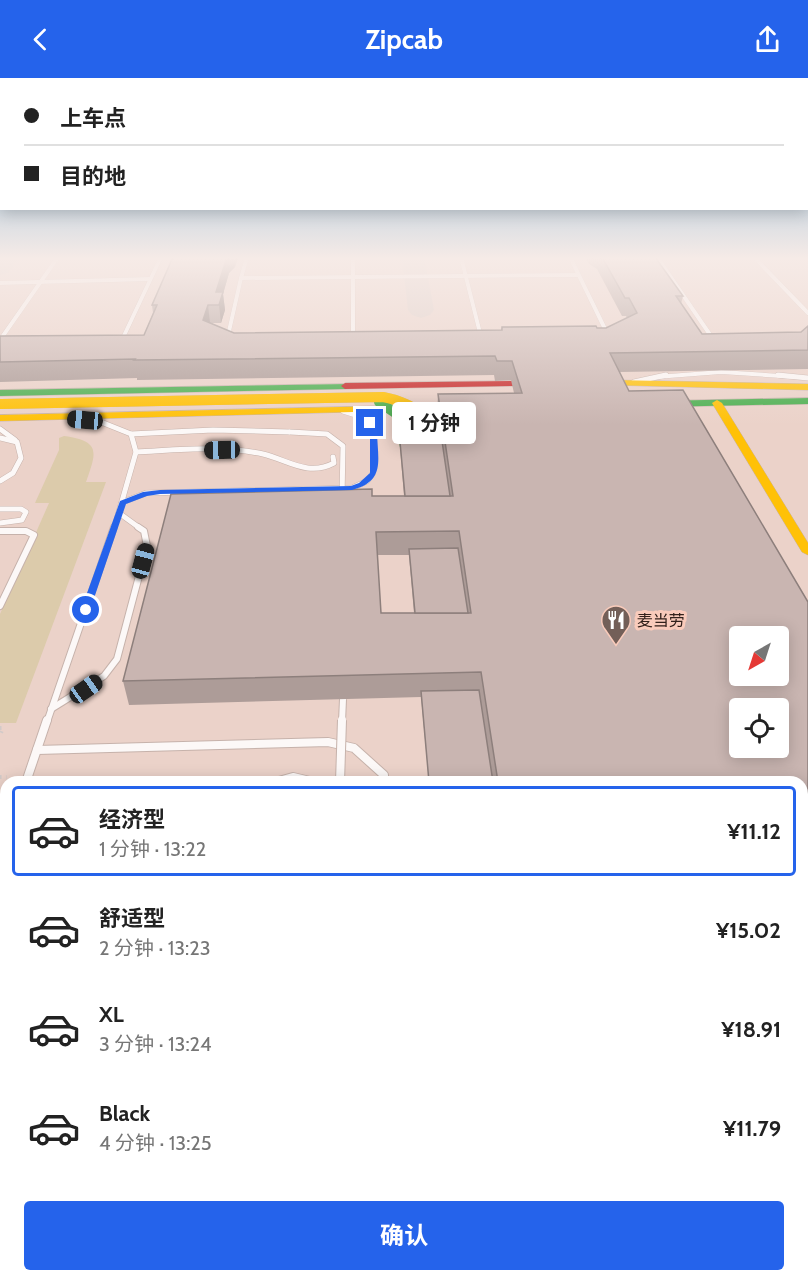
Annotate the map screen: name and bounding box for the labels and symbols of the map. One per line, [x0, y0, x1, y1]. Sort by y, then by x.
callout: 1 分钟 [391, 402, 475, 444]
car [66, 409, 104, 431]
route end [356, 409, 383, 436]
car [204, 441, 240, 459]
car [130, 541, 156, 581]
route start [72, 596, 99, 623]
restaurant icon: 麦当劳 [600, 604, 632, 646]
place label: 麦当劳 [637, 611, 685, 630]
north arrow [729, 626, 789, 686]
car [66, 671, 106, 707]

